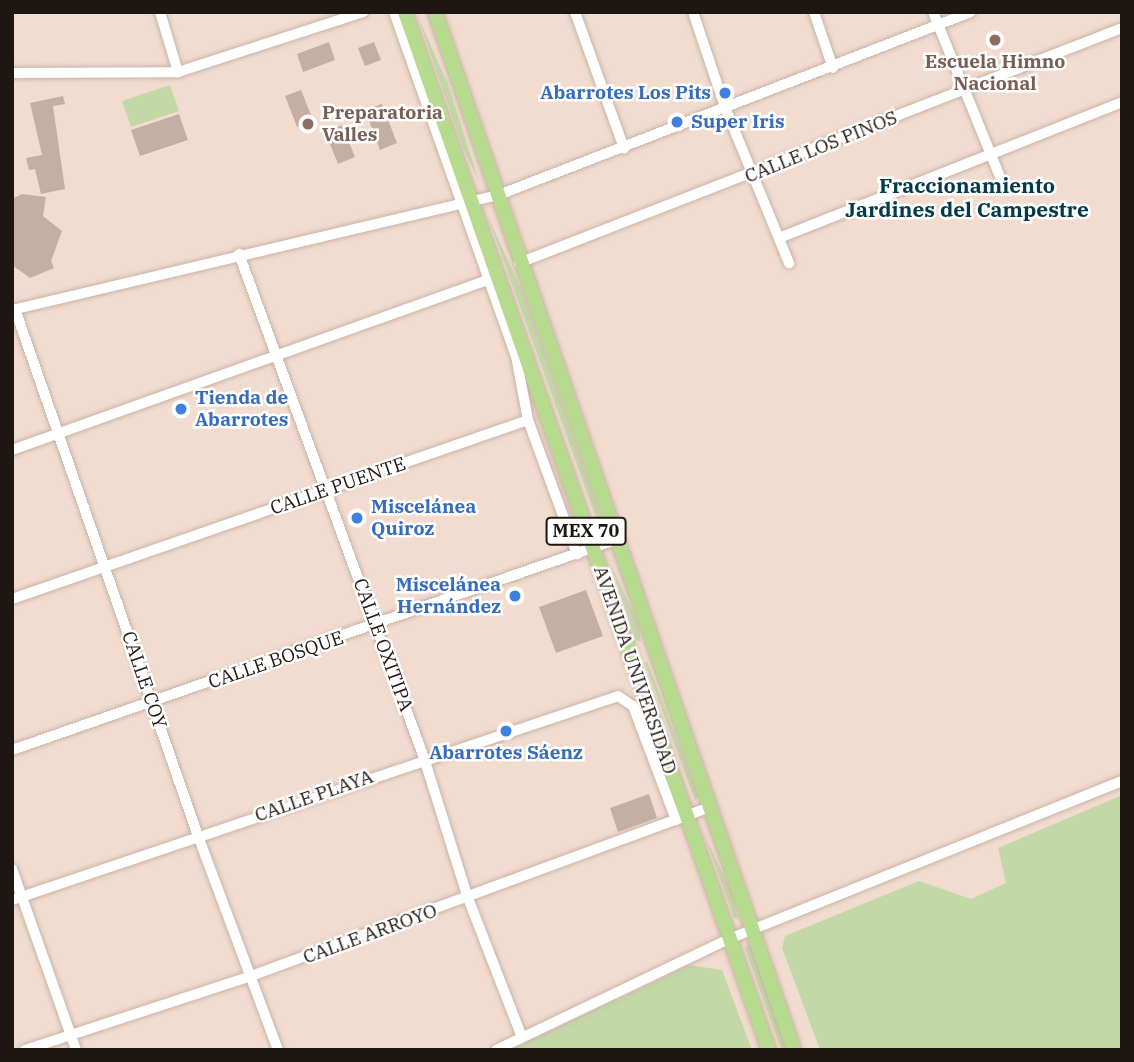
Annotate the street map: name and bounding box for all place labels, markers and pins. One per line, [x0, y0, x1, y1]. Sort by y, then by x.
marker: Escuela Himno Nacional [987, 32, 1003, 48]
place label: Escuela Himno Nacional [925, 51, 1065, 95]
place label: Abarrotes Los Pits [540, 82, 711, 104]
marker: Abarrotes Los Pits [717, 85, 733, 101]
place label: Preparatoria Valles [322, 102, 443, 146]
place label: Super Iris [691, 111, 785, 133]
marker: Super Iris [669, 114, 685, 130]
marker: Preparatoria Valles [300, 116, 316, 132]
place label: Tienda de Abarrotes [195, 387, 288, 431]
marker: Tienda de Abarrotes [173, 401, 189, 417]
place label: Miscelánea Quiroz [371, 496, 476, 540]
marker: Miscelánea Quiroz [349, 510, 365, 526]
place label: Miscelánea Hernández [396, 574, 501, 618]
marker: Miscelánea Hernández [507, 588, 523, 604]
marker: Abarrotes Sáenz [498, 723, 514, 739]
place label: Abarrotes Sáenz [429, 742, 583, 764]

